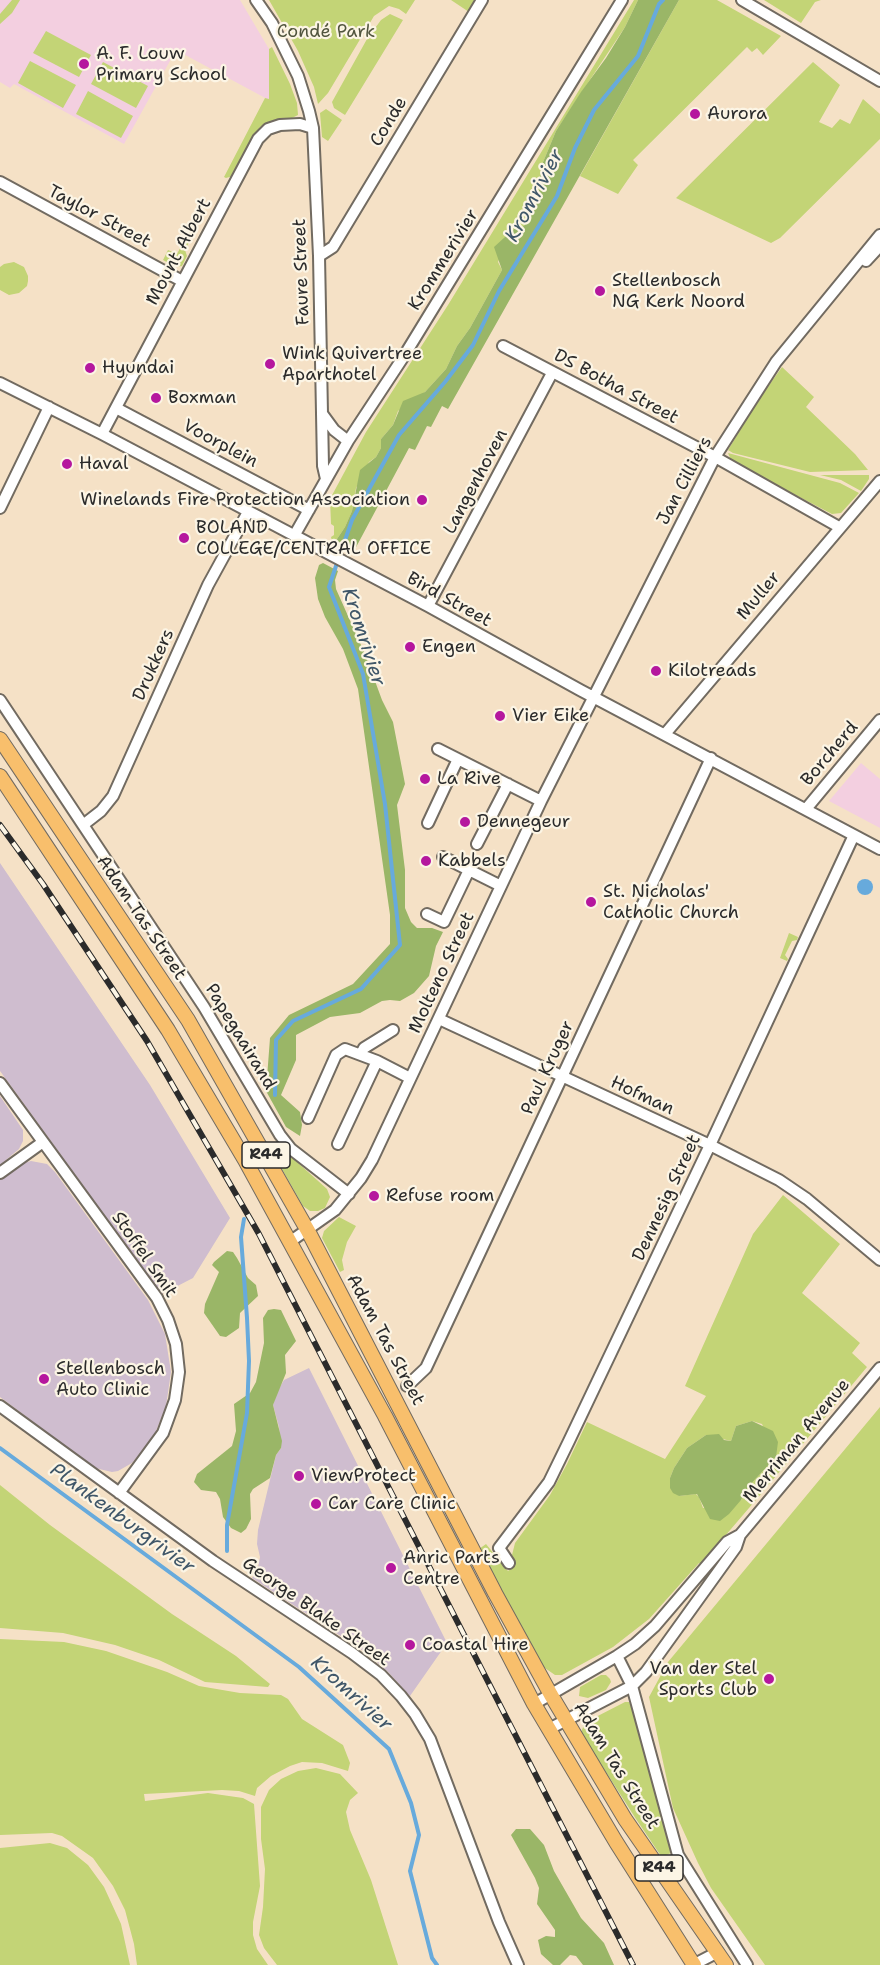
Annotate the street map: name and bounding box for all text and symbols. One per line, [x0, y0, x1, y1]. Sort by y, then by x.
park label: Condé Park [277, 21, 375, 43]
place label: A. F. Louw Primary School [96, 43, 226, 86]
marker: A. F. Louw Primary School [77, 57, 91, 71]
street label: Conde [366, 93, 412, 151]
place label: Aurora [707, 103, 767, 125]
marker: Aurora [688, 107, 702, 121]
water label: Kromrivier [501, 146, 569, 246]
street label: Taylor Street [44, 181, 154, 253]
street label: Mount Albert [142, 195, 216, 309]
street label: Krommerivier [404, 205, 484, 315]
street label: Faure Street [289, 218, 315, 326]
place label: Stellenbosch NG Kerk Noord [612, 270, 745, 312]
marker: Stellenbosch NG Kerk Noord [593, 284, 607, 298]
place label: Wink Quivertree Aparthotel [282, 343, 422, 386]
street label: DS Botha Street [550, 345, 682, 429]
place label: Hyundai [102, 357, 174, 379]
marker: Wink Quivertree Aparthotel [263, 357, 277, 371]
marker: Hyundai [83, 361, 97, 375]
place label: Boxman [168, 387, 236, 409]
marker: Boxman [149, 391, 163, 405]
street label: Voorplein [179, 415, 261, 473]
street label: Langenhoven [439, 426, 513, 538]
street label: Jan Cilliers [653, 433, 717, 529]
place label: Haval [79, 453, 128, 475]
marker: Haval [60, 457, 74, 471]
place label: Winelands Fire Protection Association [80, 489, 410, 511]
marker: Winelands Fire Protection Association [415, 493, 429, 507]
place label: BOLAND COLLEGE/CENTRAL OFFICE [196, 517, 431, 560]
marker: BOLAND COLLEGE/CENTRAL OFFICE [177, 531, 191, 545]
street label: Muller [733, 567, 785, 625]
street label: Bird Street [403, 568, 495, 632]
water label: Kromrivier [336, 585, 390, 689]
street label: Drukkers [129, 626, 179, 704]
place label: Engen [422, 636, 476, 658]
marker: Engen [403, 640, 417, 654]
place label: Kilotreads [668, 660, 757, 682]
marker: Kilotreads [649, 664, 663, 678]
place label: Vier Eike [512, 705, 589, 727]
marker: Vier Eike [493, 709, 507, 723]
street label: Borcherd [797, 717, 863, 791]
place label: La Rive [437, 768, 501, 790]
marker: La Rive [418, 772, 432, 786]
place label: Dennegeur [477, 811, 570, 833]
marker: Dennegeur [458, 815, 472, 829]
place label: Kabbels [438, 850, 506, 872]
street label: Adam Tas Street [91, 852, 191, 984]
marker: Kabbels [419, 854, 433, 868]
place label: St. Nicholas' Catholic Church [603, 881, 739, 924]
marker: St. Nicholas' Catholic Church [584, 895, 598, 909]
street label: Molteno Street [404, 909, 480, 1037]
street label: Papegaairand [200, 980, 280, 1094]
street label: Paul Kruger [517, 1018, 579, 1118]
street label: Hofman [607, 1072, 677, 1120]
street label: Dennesig Street [628, 1131, 706, 1265]
road number: R44 [242, 1142, 290, 1168]
place label: Refuse room [386, 1185, 494, 1207]
marker: Refuse room [367, 1189, 381, 1203]
street label: Stoffel Smit [106, 1208, 182, 1302]
street label: Adam Tas Street [341, 1271, 429, 1409]
place label: Stellenbosch Auto Clinic [56, 1358, 165, 1400]
marker: Stellenbosch Auto Clinic [37, 1372, 51, 1386]
street label: Merriman Avenue [739, 1375, 855, 1507]
water label: Plankenburgrivier [45, 1458, 199, 1580]
place label: ViewProtect [311, 1465, 416, 1487]
marker: ViewProtect [292, 1469, 306, 1483]
place label: Car Care Clinic [328, 1493, 456, 1515]
marker: Car Care Clinic [309, 1497, 323, 1511]
place label: Anric Parts Centre [403, 1547, 500, 1590]
street label: George Blake Street [238, 1553, 394, 1671]
marker: Anric Parts Centre [384, 1561, 398, 1575]
place label: Coastal Hire [422, 1634, 529, 1656]
marker: Coastal Hire [403, 1638, 417, 1652]
water label: Kromrivier [305, 1651, 397, 1737]
place label: Van der Stel Sports Club [650, 1658, 757, 1700]
marker: Van der Stel Sports Club [762, 1672, 776, 1686]
street label: Adam Tas Street [568, 1699, 664, 1833]
road number: R44 [635, 1855, 683, 1881]

